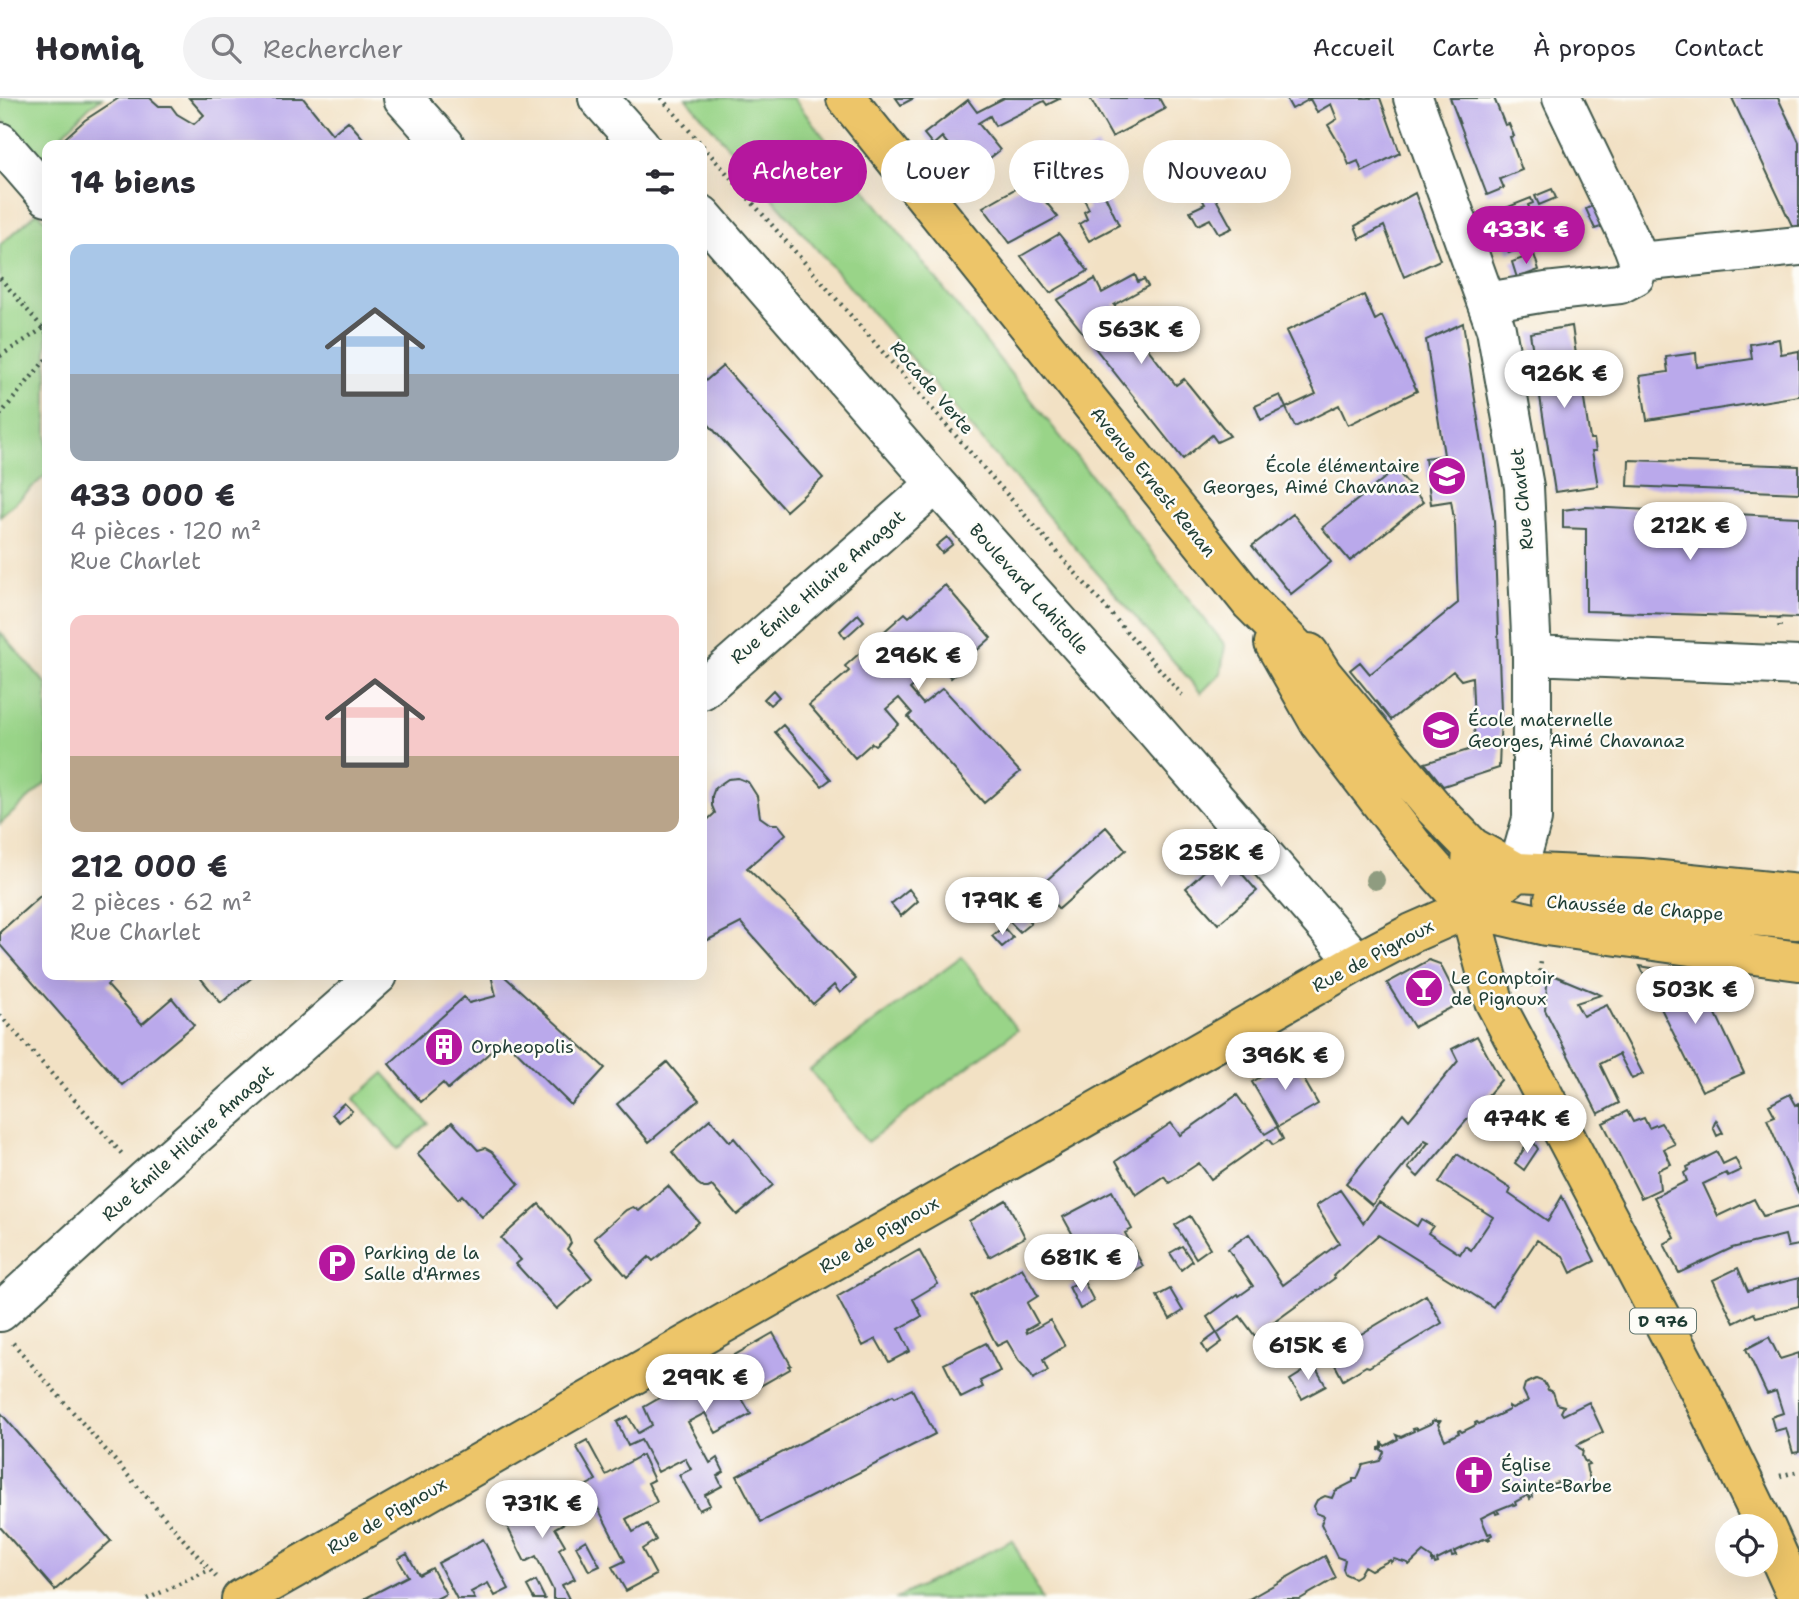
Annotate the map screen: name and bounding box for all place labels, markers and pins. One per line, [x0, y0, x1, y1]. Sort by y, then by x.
pin: 433K € [1469, 206, 1583, 266]
pin: 563K € [1084, 306, 1198, 366]
pin: 926K € [1507, 350, 1621, 410]
place label: École élémentaire Georges, Aimé Chavanaz [1203, 454, 1420, 499]
school or university icon: École élémentaire Georges, Aimé Chavanaz [1426, 455, 1468, 497]
pin: 212K € [1633, 503, 1747, 562]
pin: 296K € [861, 632, 975, 692]
place label: École maternelle Georges, Aimé Chavanaz [1468, 708, 1685, 753]
school or university icon: École maternelle Georges, Aimé Chavanaz [1420, 709, 1462, 751]
pin: 258K € [1164, 830, 1278, 889]
pin: 179K € [945, 878, 1059, 937]
place label: Le Comptoir de Pignoux [1451, 966, 1555, 1011]
bar icon: Le Comptoir de Pignoux [1403, 967, 1445, 1009]
pin: 503K € [1638, 967, 1752, 1026]
building icon: Orpheopolis [423, 1026, 465, 1068]
pin: 396K € [1228, 1032, 1342, 1092]
place label: Orpheopolis [471, 1035, 574, 1059]
pin: 474K € [1470, 1096, 1584, 1155]
pin: 681K € [1024, 1234, 1138, 1294]
place label: Parking de la Salle d'Armes [364, 1241, 481, 1286]
parking icon: Parking de la Salle d'Armes [316, 1242, 358, 1284]
pin: 615K € [1251, 1322, 1365, 1382]
pin: 299K € [648, 1354, 762, 1414]
place label: Église Sainte-Barbe [1501, 1453, 1612, 1498]
church icon: Église Sainte-Barbe [1453, 1454, 1495, 1496]
pin: 731K € [485, 1480, 599, 1540]

